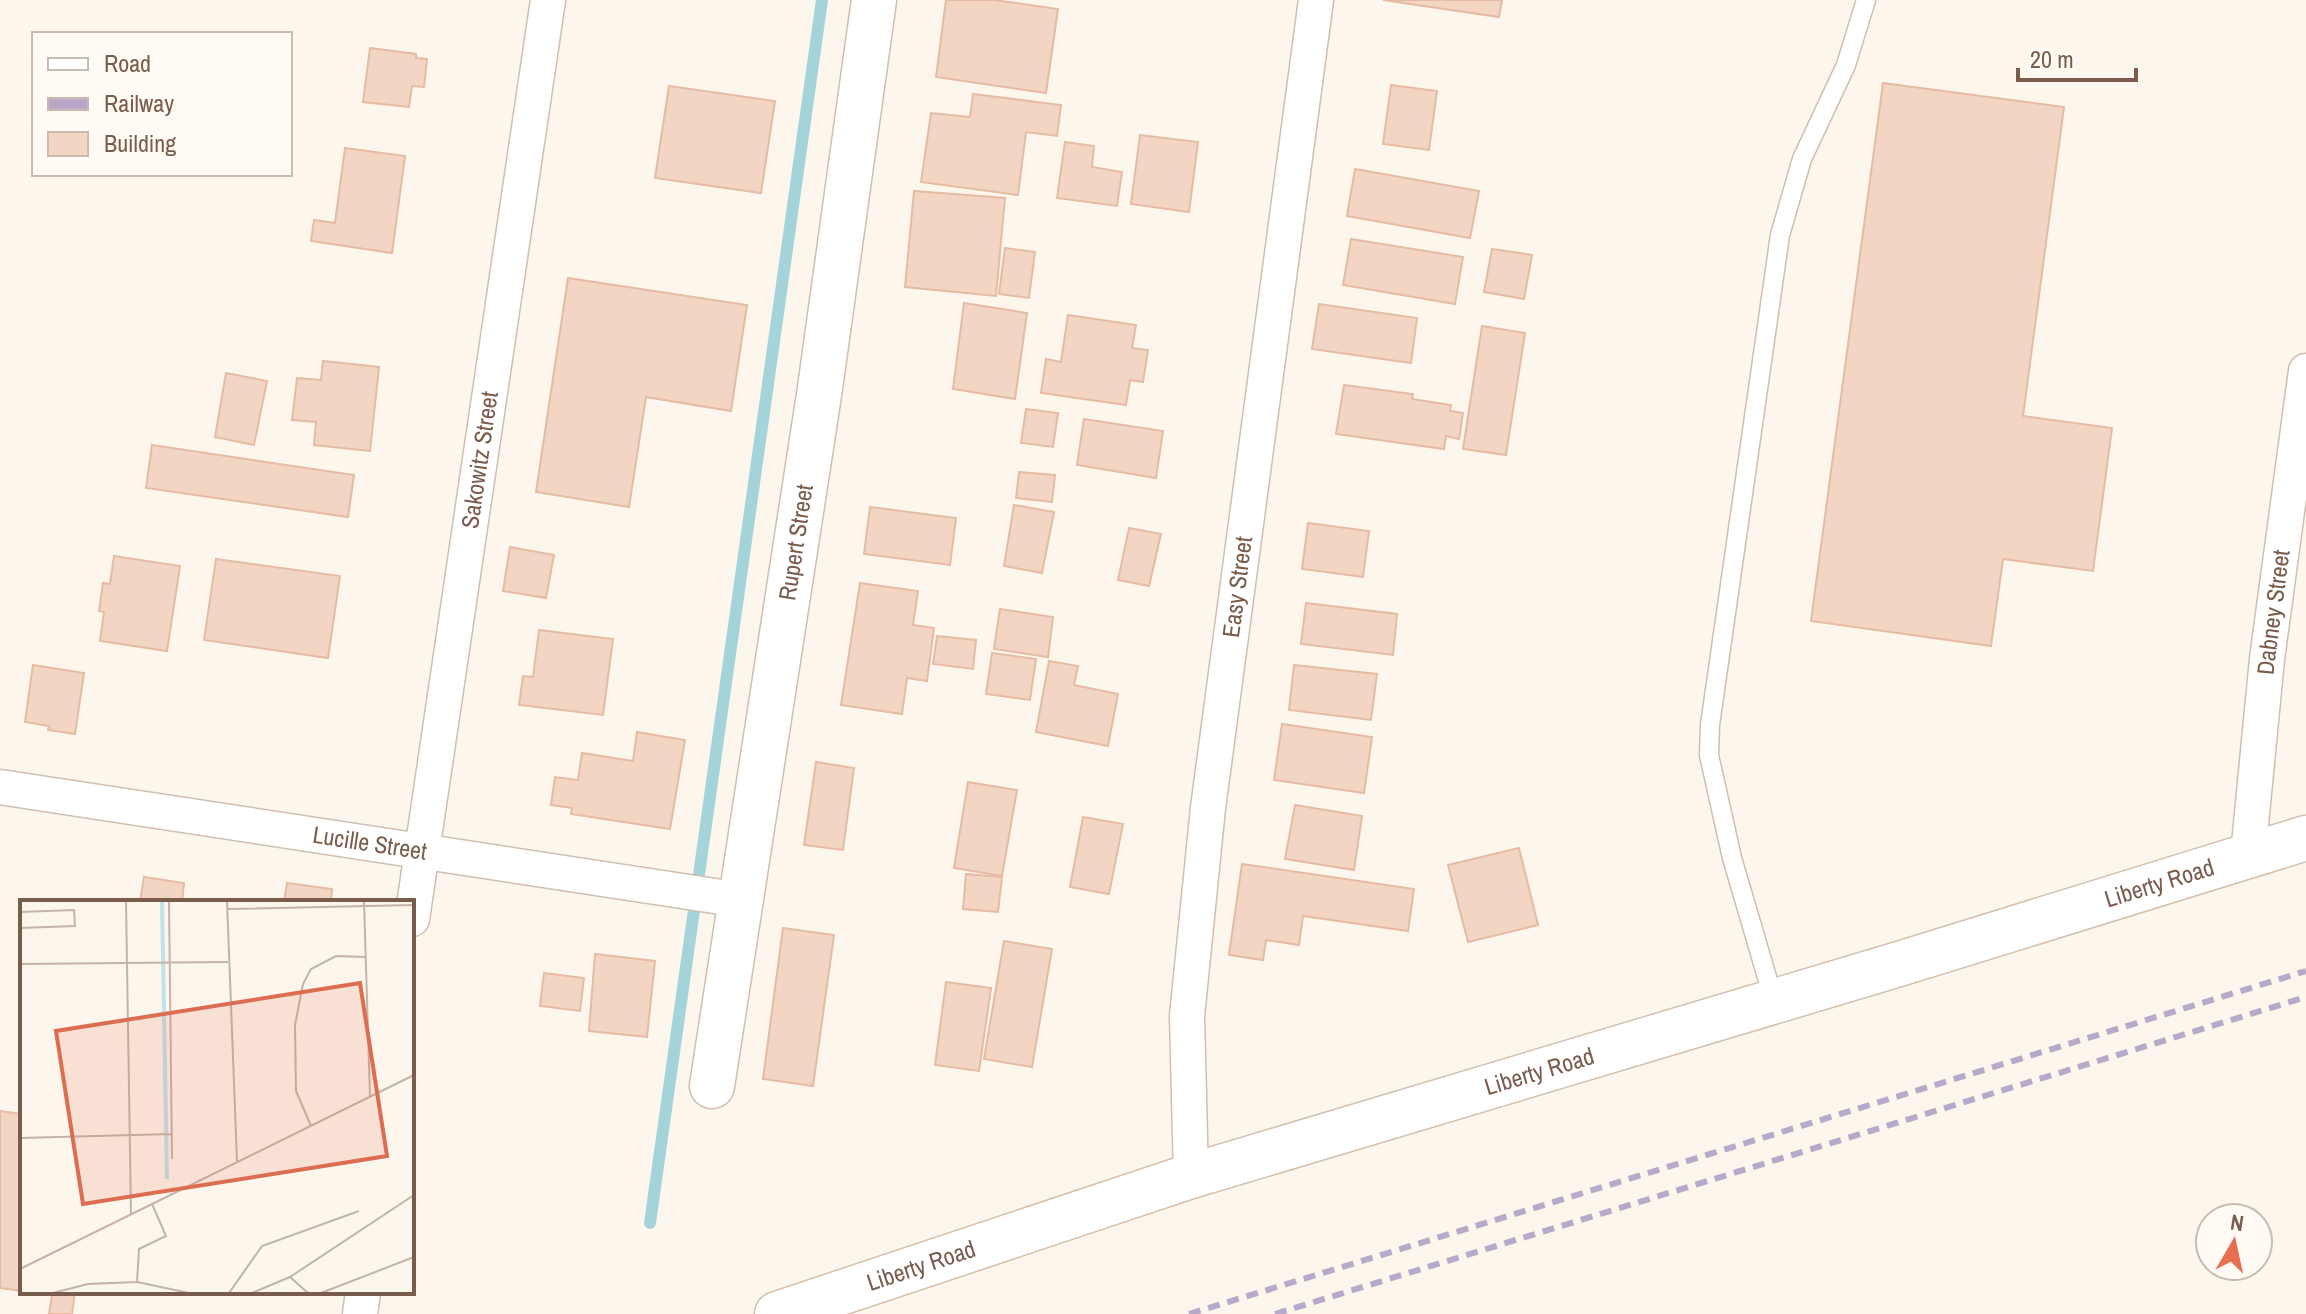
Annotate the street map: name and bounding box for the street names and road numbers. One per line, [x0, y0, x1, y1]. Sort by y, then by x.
street label: Sakowitz Street [453, 389, 505, 530]
street label: Rupert Street [770, 481, 820, 603]
street label: Easy Street [1214, 534, 1259, 640]
street label: Dabney Street [2249, 547, 2297, 676]
street label: Lucille Street [311, 818, 430, 867]
street label: Liberty Road [2100, 850, 2218, 914]
street label: Liberty Road [1480, 1039, 1598, 1102]
street label: Liberty Road [862, 1232, 979, 1298]

